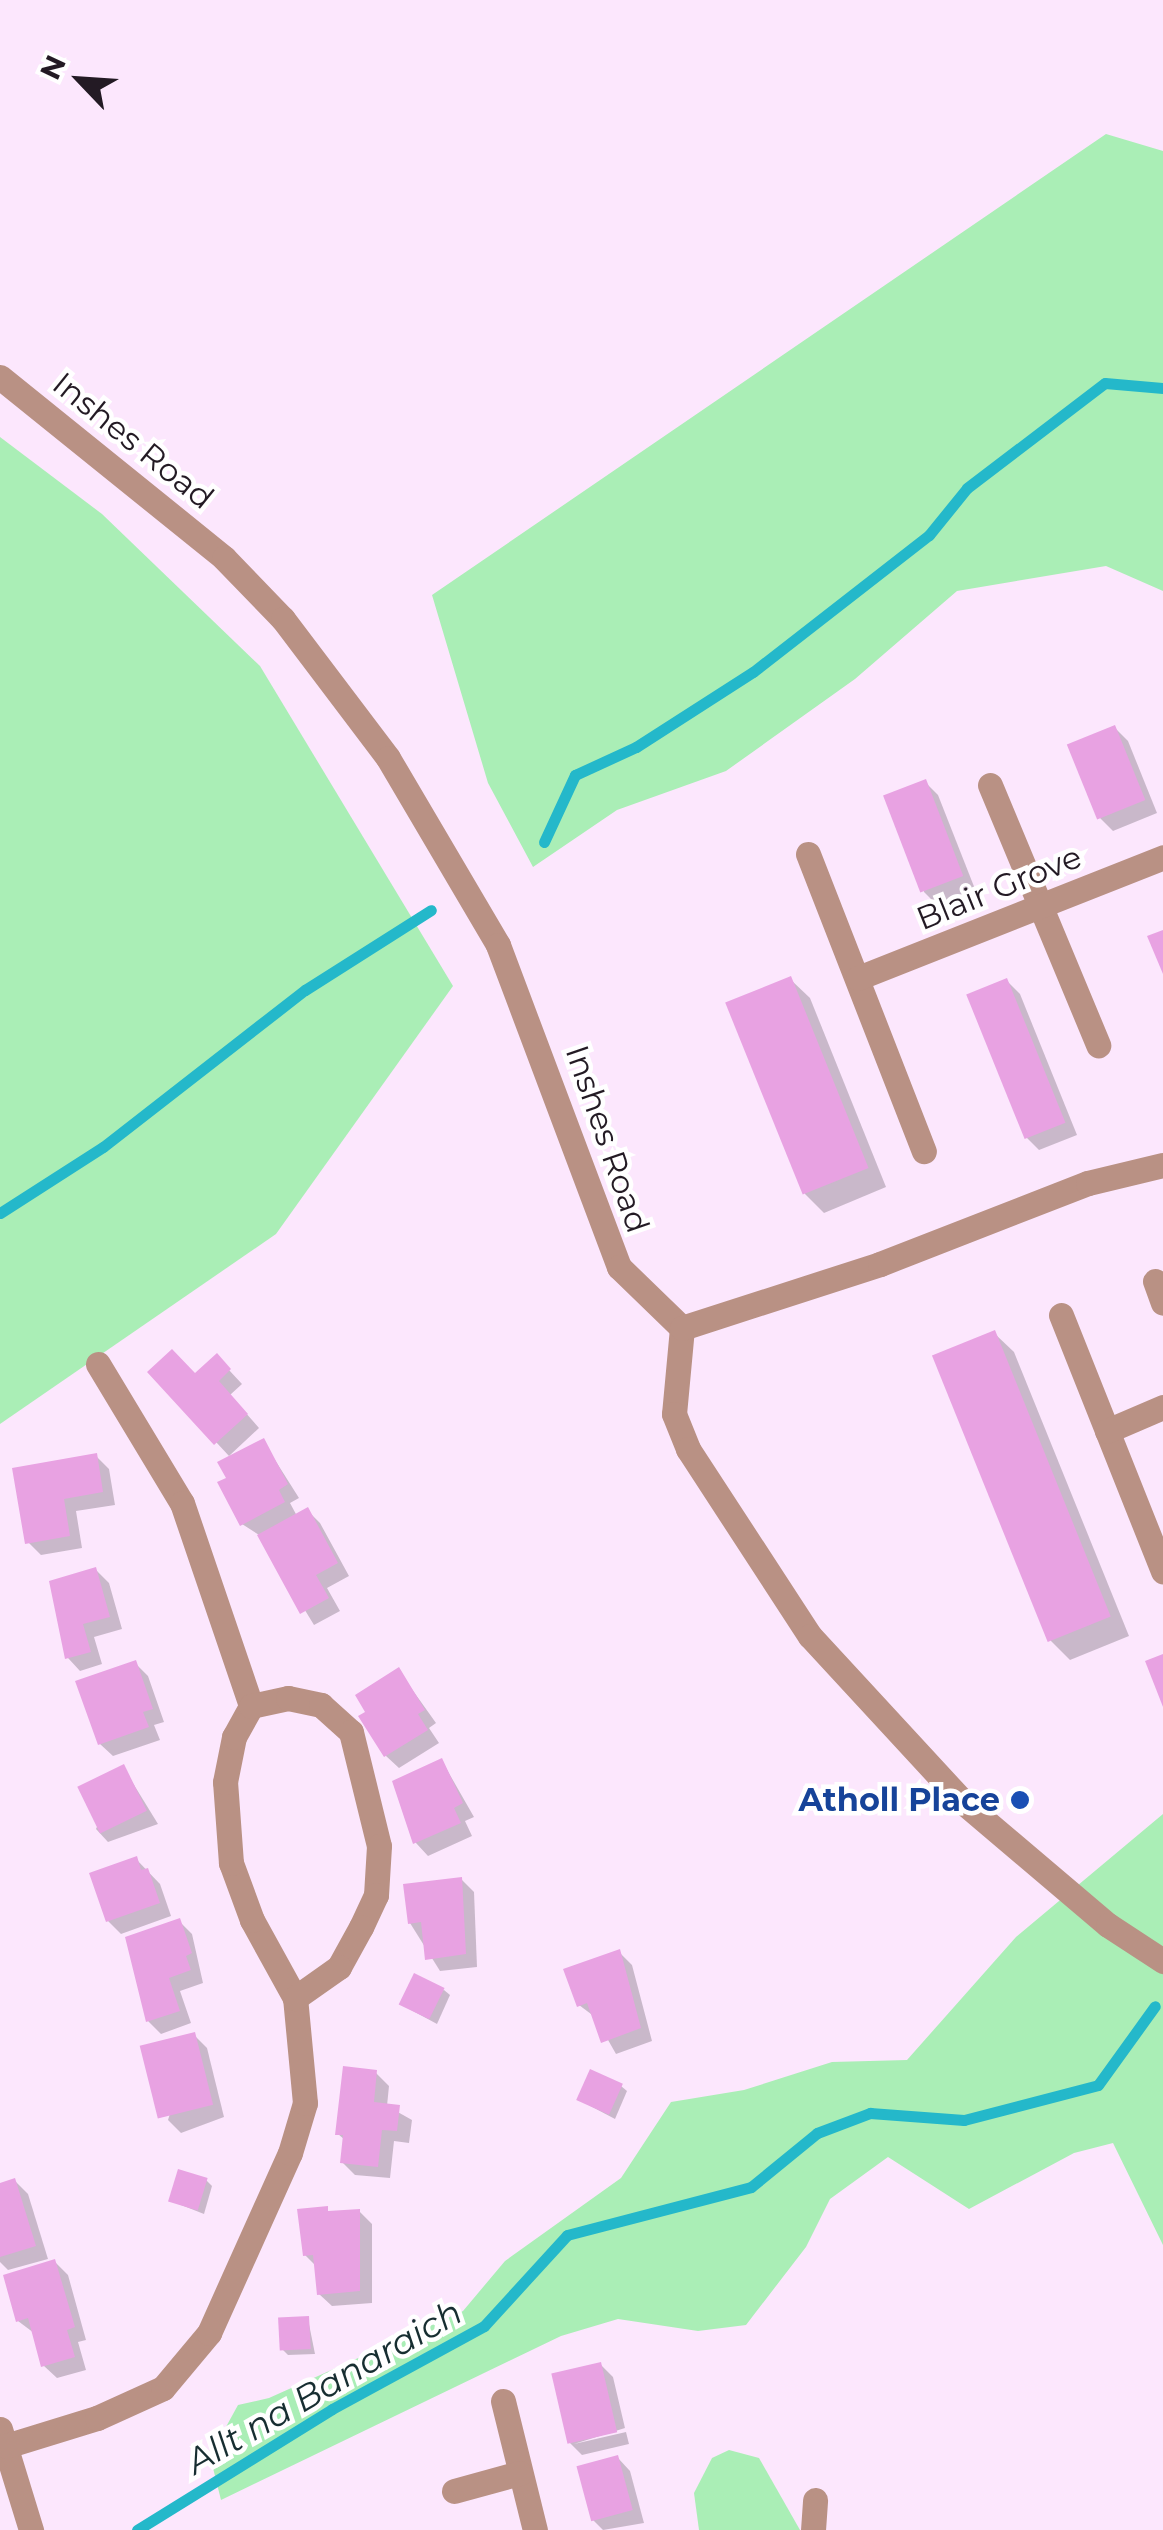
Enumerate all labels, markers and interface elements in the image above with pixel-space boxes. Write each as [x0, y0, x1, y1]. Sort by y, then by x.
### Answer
north arrow [30, 30, 130, 130]
text: N [33, 50, 73, 85]
street label: Inshes Road [45, 365, 221, 517]
street label: Blair Grove [911, 838, 1087, 938]
street label: Inshes Road [557, 1040, 657, 1238]
place label: Atholl Place [798, 1781, 1000, 1819]
marker: Atholl Place [1009, 1789, 1031, 1811]
water label: Allt na Banaraich [179, 2291, 469, 2483]

